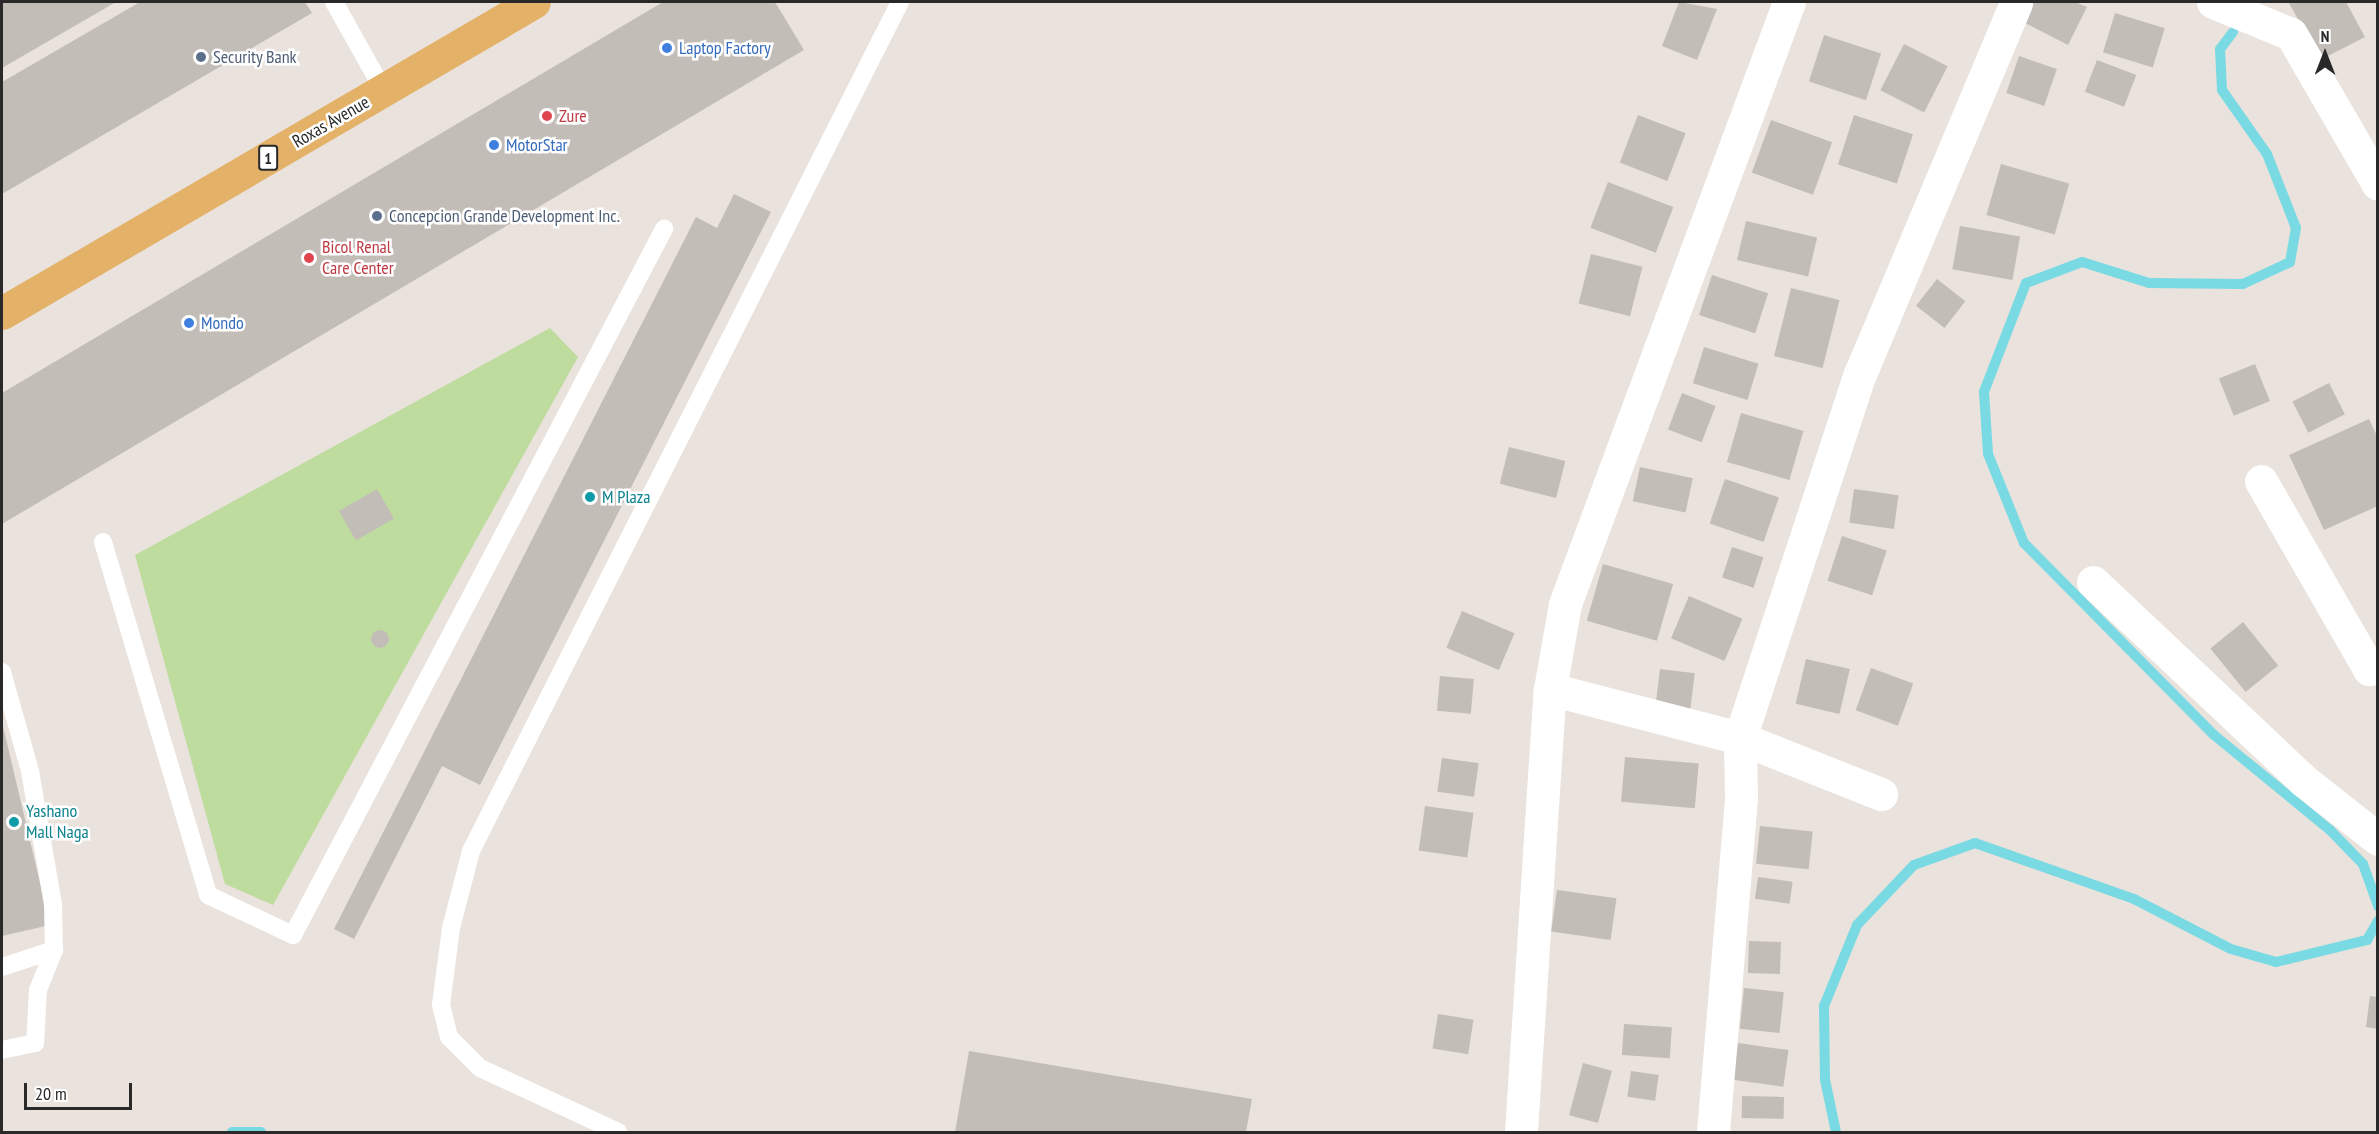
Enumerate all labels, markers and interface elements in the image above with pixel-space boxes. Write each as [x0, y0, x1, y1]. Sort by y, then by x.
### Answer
north arrow [2295, 24, 2355, 84]
text: N [2321, 26, 2329, 46]
place label: Laptop Factory [679, 37, 771, 59]
marker: Laptop Factory [660, 41, 674, 55]
place label: Security Bank [213, 46, 297, 68]
marker: Security Bank [194, 50, 208, 64]
street label: Roxas Avenue [289, 91, 373, 153]
place label: Zure [559, 105, 587, 127]
marker: Zure [540, 109, 554, 123]
place label: MotorStar [506, 134, 568, 156]
marker: MotorStar [487, 138, 501, 152]
road number: 1 [258, 145, 278, 171]
place label: Concepcion Grande Development Inc. [389, 205, 620, 227]
marker: Concepcion Grande Development Inc. [370, 209, 384, 223]
place label: Bicol Renal Care Center [322, 237, 394, 280]
marker: Bicol Renal Care Center [300, 249, 318, 267]
place label: Mondo [201, 312, 244, 334]
marker: Mondo [182, 316, 196, 330]
place label: M Plaza [602, 486, 650, 508]
marker: M Plaza [583, 490, 597, 504]
place label: Yashano Mall Naga [26, 801, 89, 844]
marker: Yashano Mall Naga [7, 815, 21, 829]
scale bar [27, 1071, 135, 1109]
text: 20 m [35, 1082, 67, 1105]

